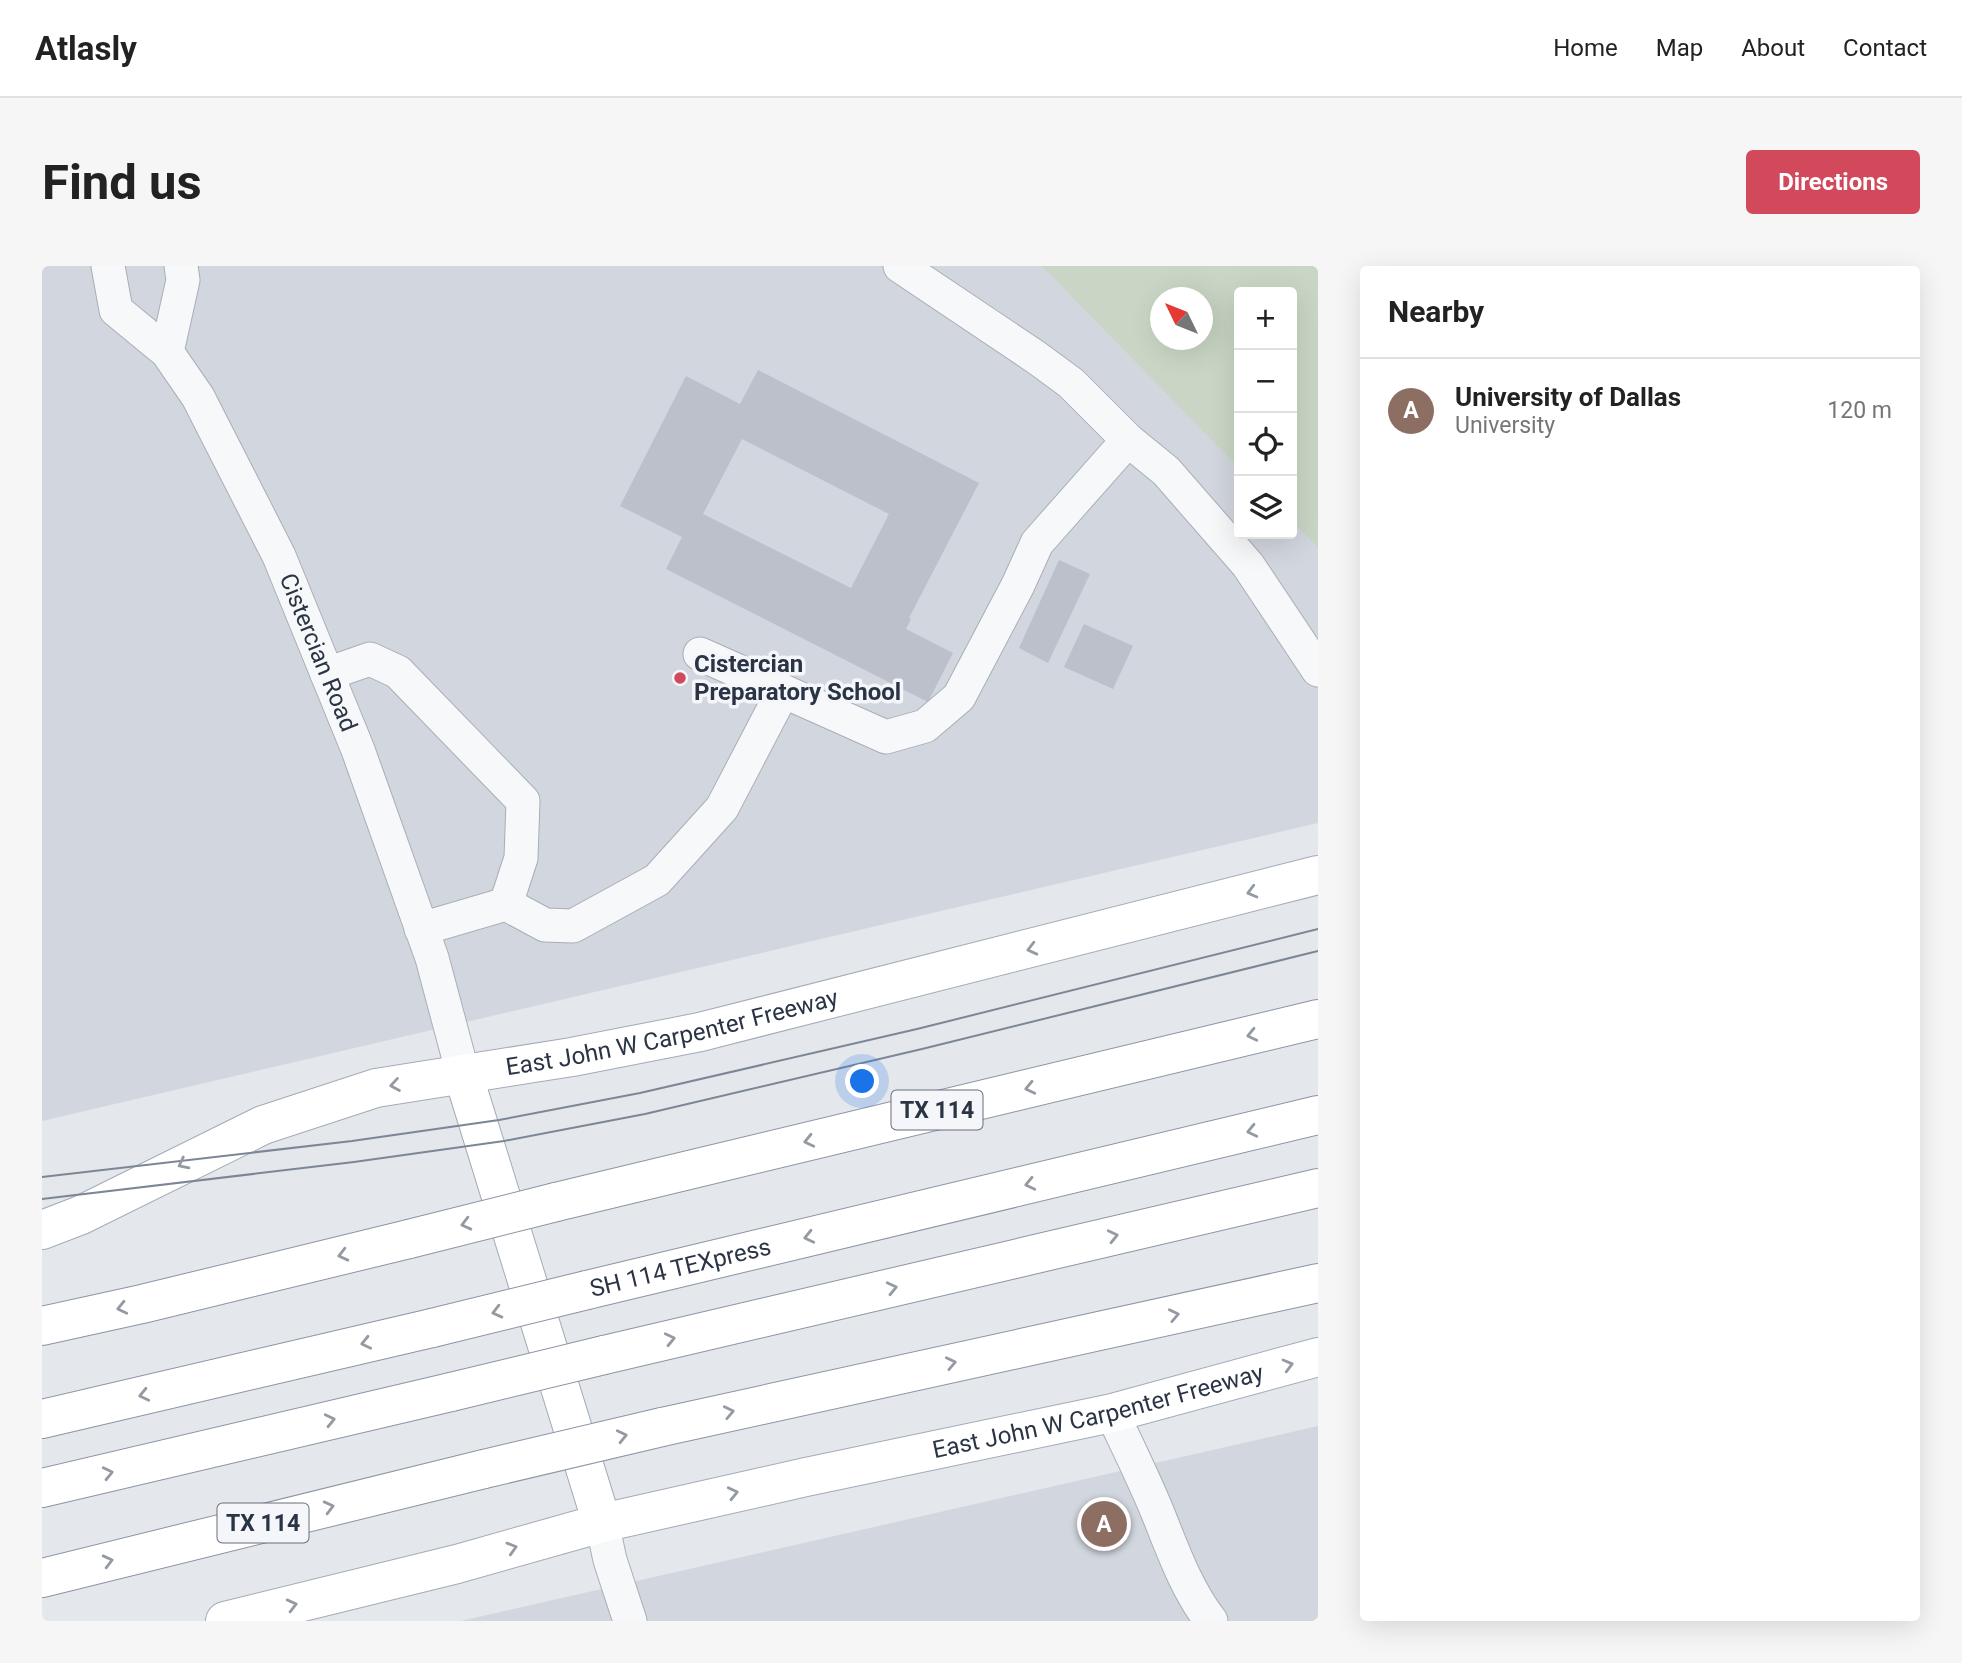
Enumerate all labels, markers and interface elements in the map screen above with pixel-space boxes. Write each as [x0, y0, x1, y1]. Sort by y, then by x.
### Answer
text: Atlasly [35, 29, 137, 68]
text: Home [1553, 34, 1618, 62]
text: Map [1656, 34, 1703, 62]
text: About [1741, 34, 1805, 62]
text: Contact [1843, 34, 1927, 62]
button: Directions [1746, 150, 1920, 214]
text: Find us [42, 154, 202, 211]
north arrow [1150, 287, 1213, 350]
map controls [1234, 287, 1297, 539]
button: + [1234, 287, 1297, 350]
text: Nearby [1388, 294, 1484, 329]
button: − [1234, 350, 1297, 413]
text: University of Dallas [1455, 382, 1681, 412]
text: A [1403, 397, 1419, 424]
text: 120 m [1827, 397, 1892, 424]
text: University [1455, 412, 1555, 439]
button: locate [1234, 413, 1297, 476]
button: layers [1234, 476, 1297, 539]
street label: Cistercian Road [274, 569, 363, 736]
place label: Cistercian Preparatory School [694, 650, 901, 706]
marker: Cistercian Preparatory School [672, 670, 688, 686]
one-way arrow [1246, 884, 1258, 898]
one-way arrow [1026, 941, 1038, 955]
street label: East John W Carpenter Freeway [504, 983, 842, 1081]
one-way arrow [1246, 1027, 1258, 1041]
your location [845, 1064, 879, 1098]
one-way arrow [389, 1077, 401, 1092]
one-way arrow [1024, 1080, 1036, 1094]
road number: TX 114 [892, 1090, 982, 1130]
one-way arrow [1246, 1123, 1258, 1137]
one-way arrow [803, 1133, 815, 1147]
one-way arrow [178, 1156, 190, 1170]
one-way arrow [1024, 1176, 1036, 1190]
one-way arrow [460, 1216, 472, 1230]
one-way arrow [803, 1229, 815, 1243]
one-way arrow [1107, 1230, 1119, 1244]
street label: SH 114 TEXpress [587, 1232, 774, 1303]
one-way arrow [337, 1247, 349, 1261]
one-way arrow [886, 1281, 898, 1296]
one-way arrow [116, 1300, 128, 1315]
one-way arrow [491, 1304, 503, 1318]
one-way arrow [1168, 1308, 1180, 1323]
one-way arrow [664, 1333, 676, 1348]
one-way arrow [360, 1335, 372, 1349]
one-way arrow [945, 1357, 957, 1372]
street label: East John W Carpenter Freeway [930, 1358, 1267, 1464]
one-way arrow [1282, 1359, 1294, 1373]
one-way arrow [138, 1387, 150, 1401]
one-way arrow [723, 1406, 735, 1420]
one-way arrow [324, 1414, 336, 1429]
one-way arrow [616, 1430, 628, 1444]
one-way arrow [102, 1466, 114, 1481]
one-way arrow [727, 1487, 739, 1502]
pin: A [1081, 1498, 1127, 1550]
one-way arrow [323, 1501, 335, 1515]
road number: TX 114 [218, 1504, 308, 1542]
one-way arrow [506, 1542, 518, 1556]
one-way arrow [102, 1555, 114, 1569]
one-way arrow [286, 1599, 298, 1613]

